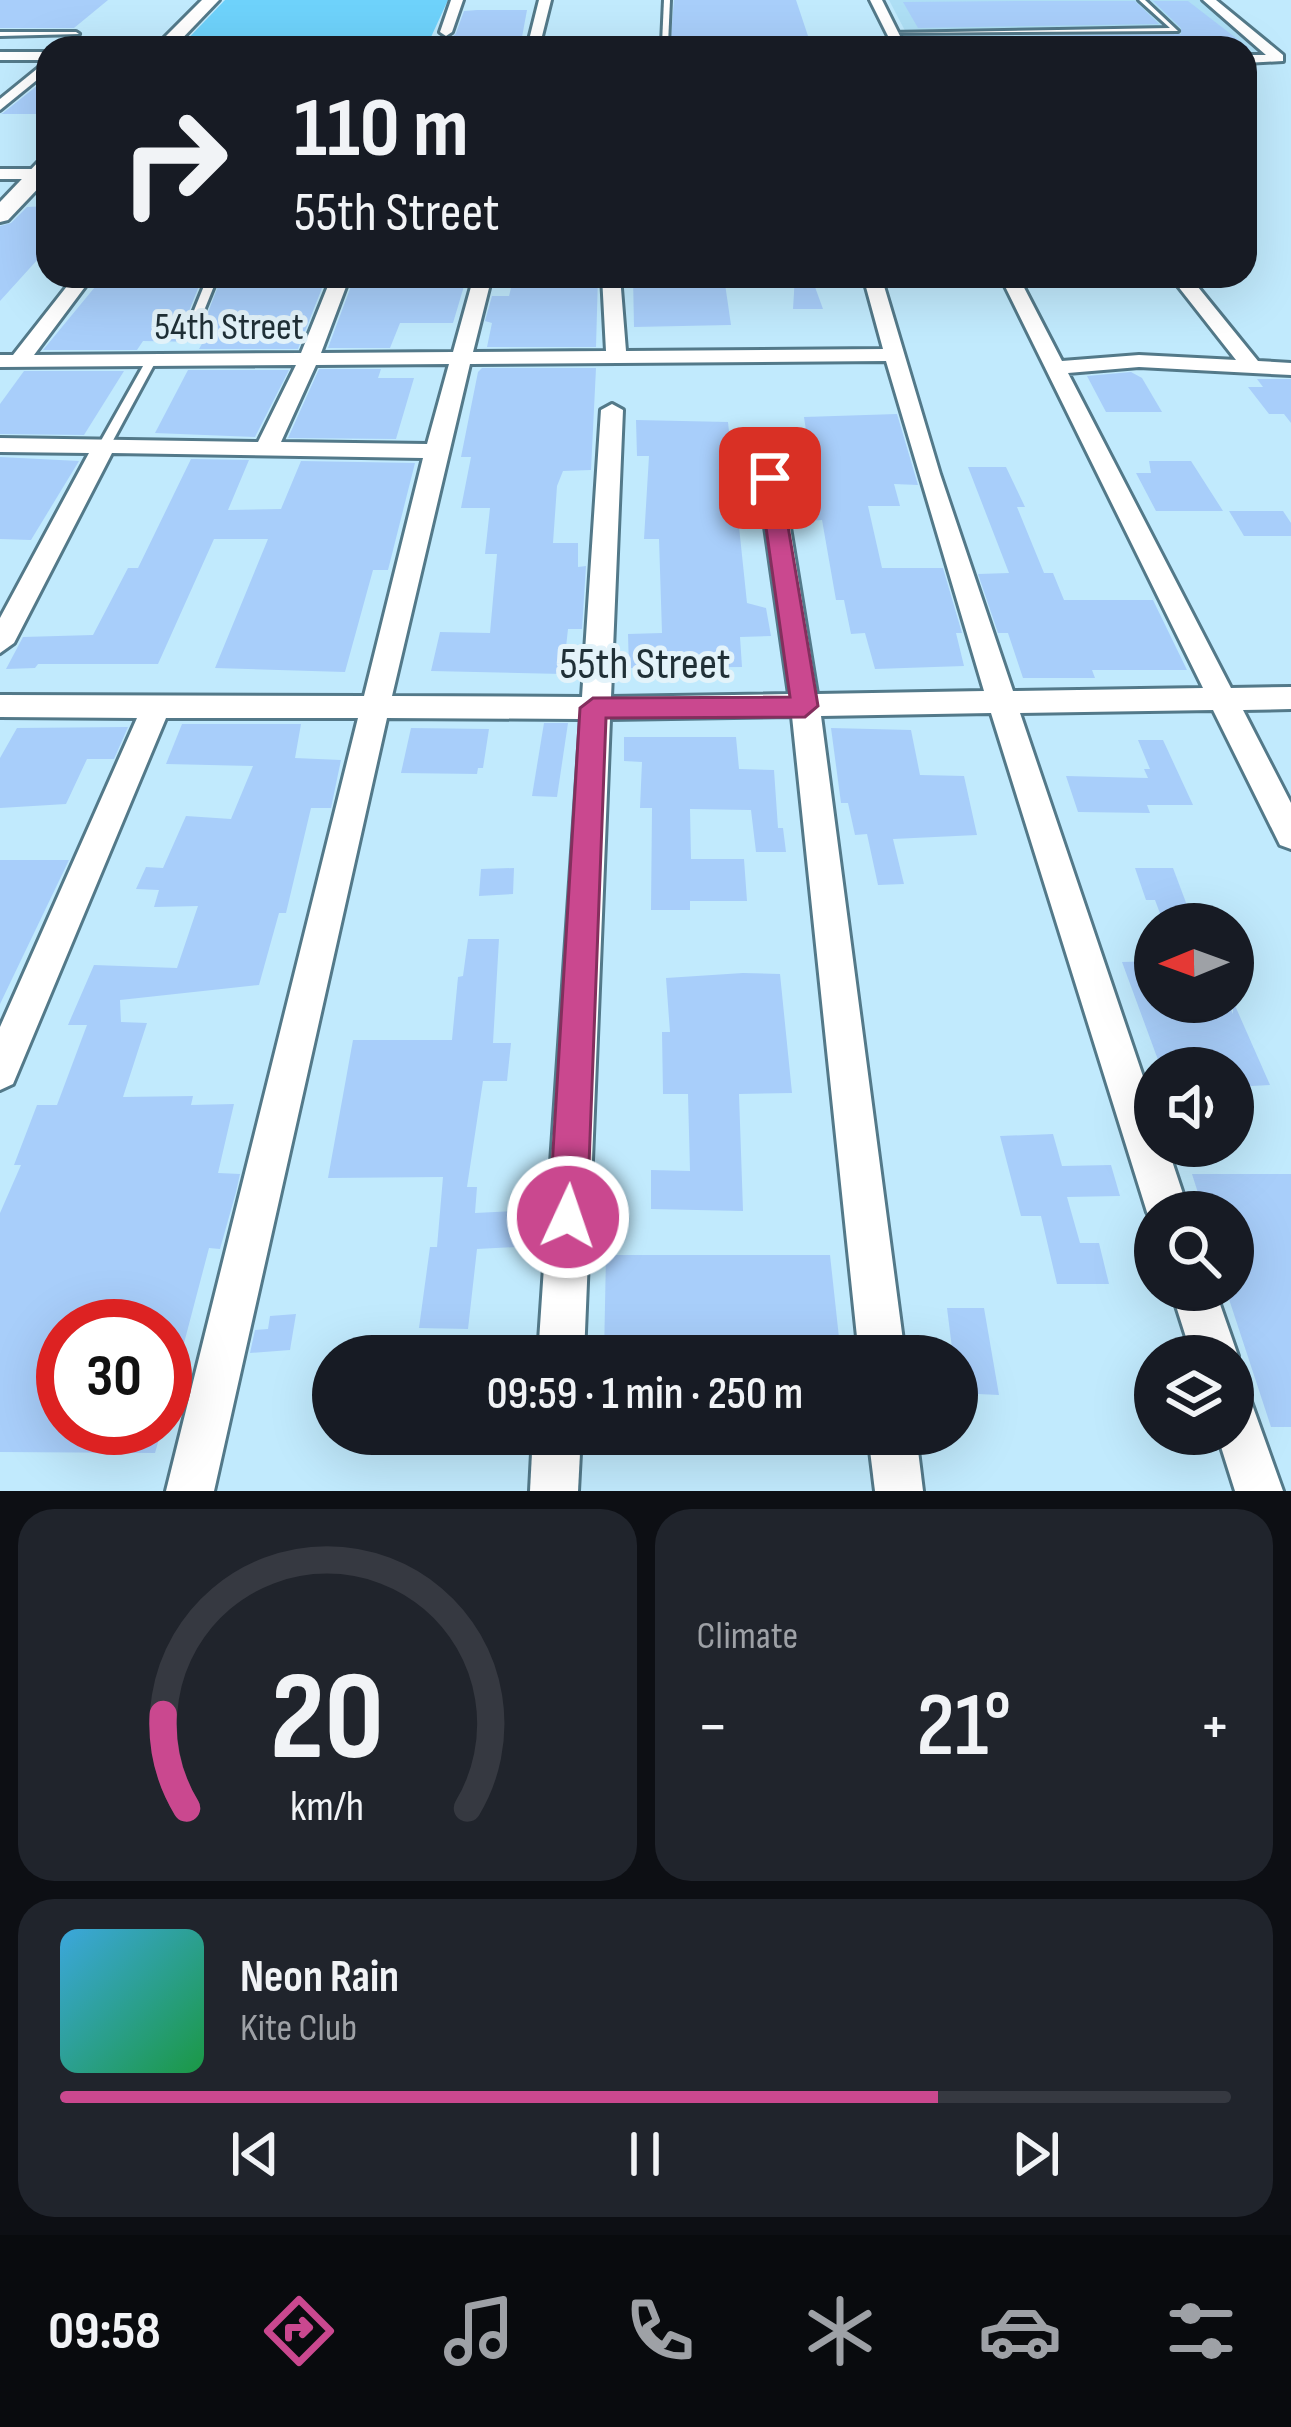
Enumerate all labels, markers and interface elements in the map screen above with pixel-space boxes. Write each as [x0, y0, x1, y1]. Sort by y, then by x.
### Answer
text: 110 m [294, 79, 469, 180]
icon: right [96, 84, 252, 240]
text: 55th Street [294, 181, 499, 246]
street label: 54th Street [154, 304, 304, 351]
pin [719, 427, 821, 529]
icon: arrive [737, 445, 803, 511]
street label: 55th Street [559, 637, 731, 692]
north arrow [1134, 903, 1254, 1023]
map controls [1134, 903, 1254, 1455]
button: sound [1134, 1047, 1254, 1167]
position arrow [505, 1154, 631, 1280]
button: search [1134, 1191, 1254, 1311]
speed limit sign: 30 [36, 1299, 192, 1455]
button: layers [1134, 1335, 1254, 1455]
text: 09:59 · 1 min · 250 m [487, 1367, 803, 1422]
text: Climate [697, 1613, 798, 1660]
text: 20 [270, 1645, 384, 1794]
text: 21° [916, 1673, 1011, 1781]
text: − [697, 1688, 729, 1767]
text: + [1199, 1688, 1231, 1767]
text: km/h [290, 1781, 364, 1833]
text: Neon Rain [240, 1950, 399, 2005]
text: Kite Club [240, 2005, 357, 2052]
icon: previous [222, 2121, 288, 2187]
icon: pause [612, 2121, 678, 2187]
icon: next [1003, 2121, 1069, 2187]
icon: directions [257, 2289, 341, 2373]
icon: music [437, 2289, 521, 2373]
icon: phone [618, 2289, 702, 2373]
icon: climate [798, 2289, 882, 2373]
icon: car [978, 2289, 1062, 2373]
icon: filters [1159, 2289, 1243, 2373]
text: 09:58 [48, 2299, 161, 2364]

